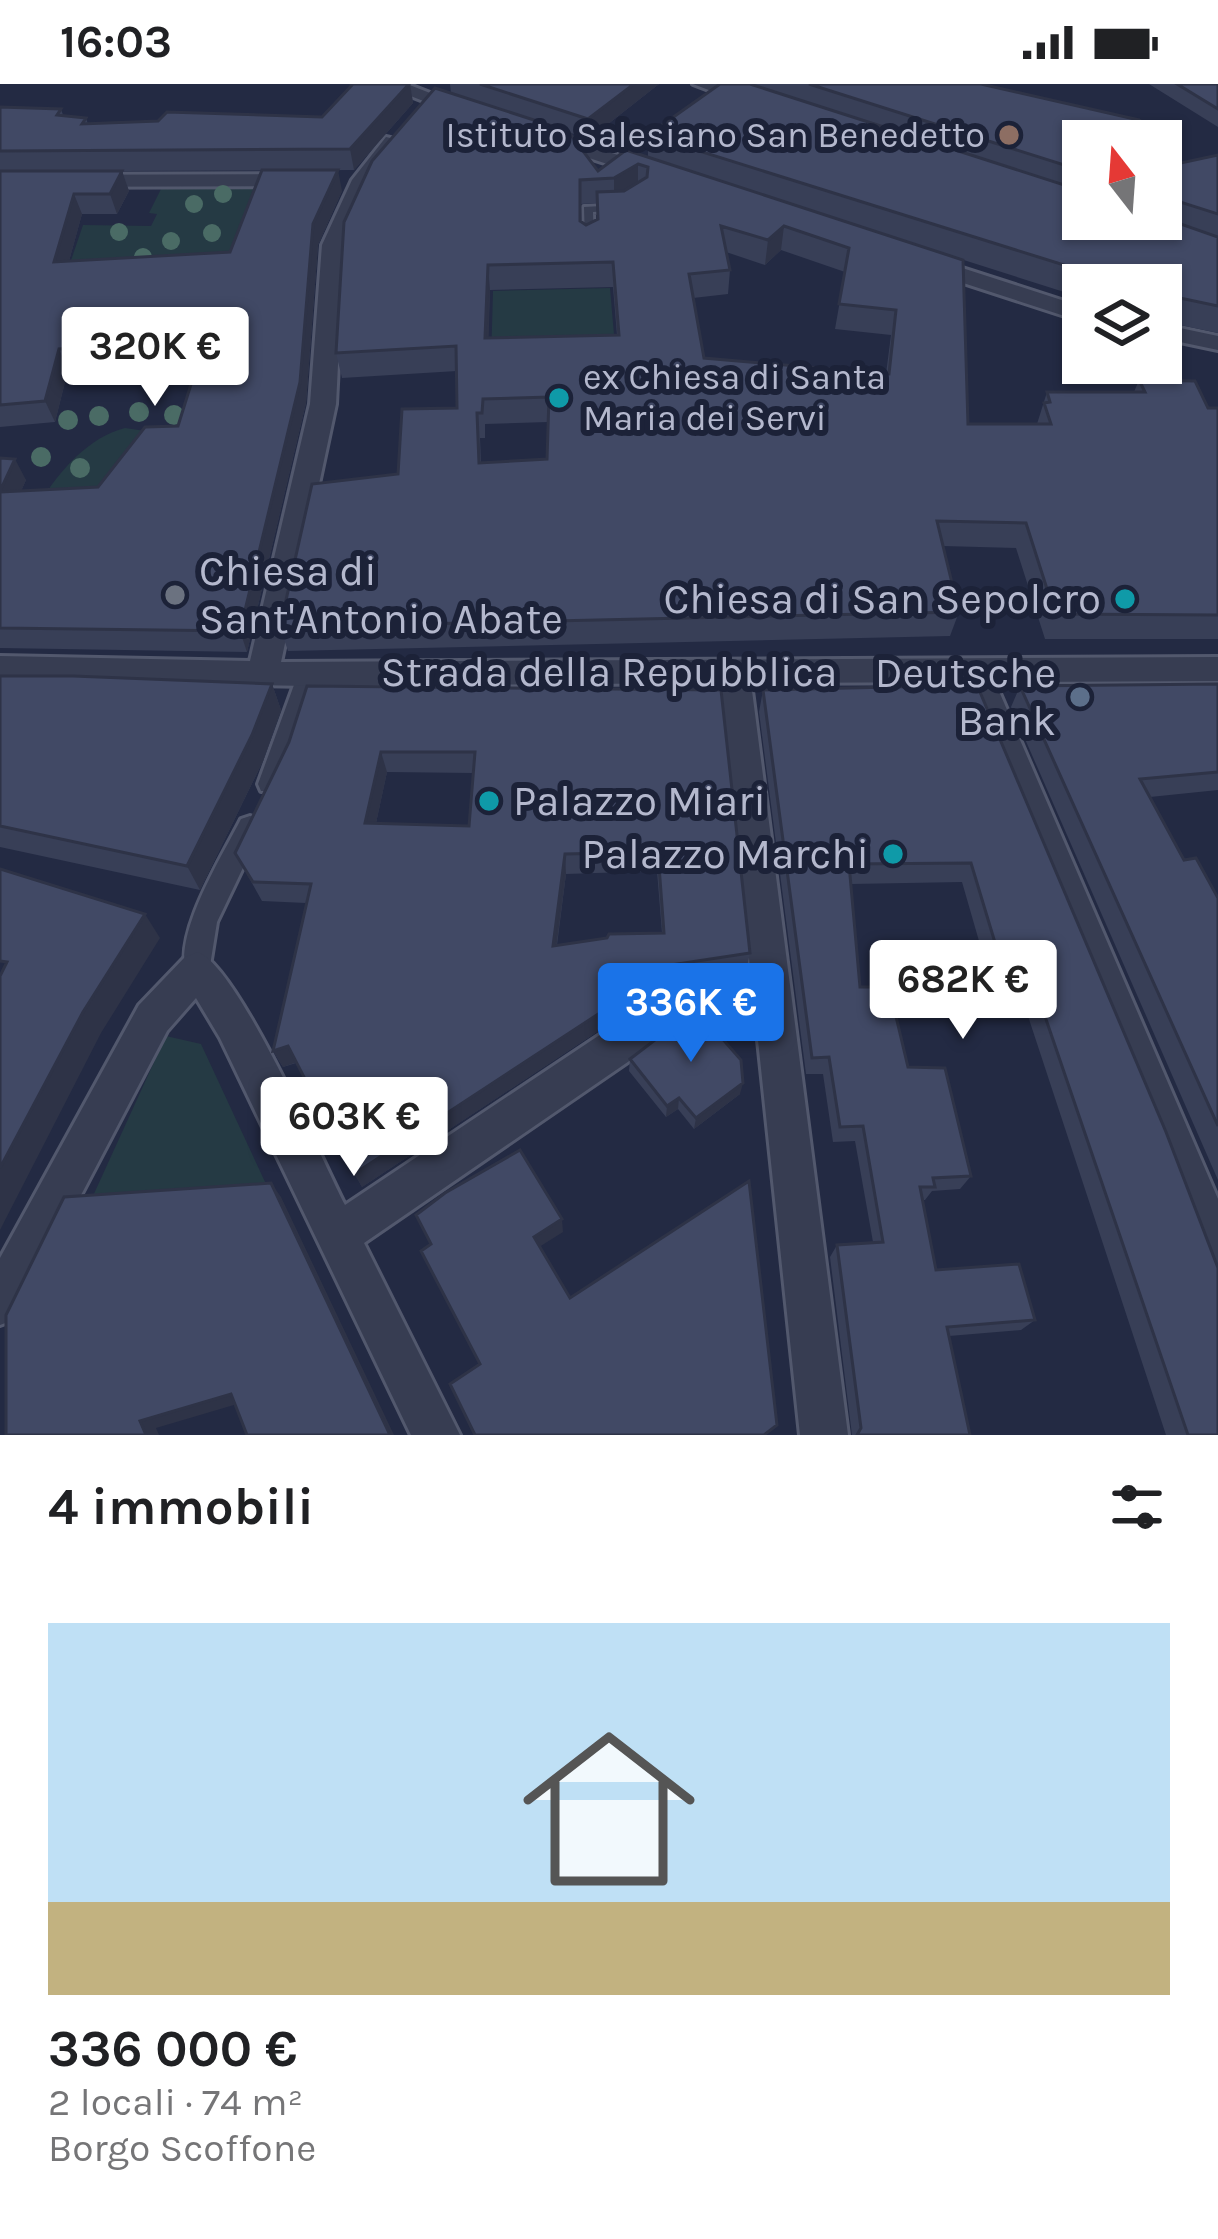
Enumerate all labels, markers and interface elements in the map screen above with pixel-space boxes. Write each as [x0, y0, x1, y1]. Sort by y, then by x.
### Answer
text: 16:03 [60, 16, 172, 68]
place label: Istituto Salesiano San Benedetto [446, 114, 985, 156]
north arrow [1062, 120, 1182, 240]
map controls [1062, 120, 1182, 384]
marker: Istituto Salesiano San Benedetto [996, 122, 1022, 148]
button: layers [1062, 264, 1182, 384]
pin: 320K € [57, 307, 253, 409]
text: 320K € [89, 323, 221, 369]
place label: ex Chiesa di Santa Maria dei Servi [583, 356, 886, 439]
marker: ex Chiesa di Santa Maria dei Servi [546, 385, 572, 411]
place label: Chiesa di Sant'Antonio Abate [199, 546, 563, 644]
place label: Chiesa di San Sepolcro [663, 574, 1101, 624]
marker: Chiesa di Sant'Antonio Abate [162, 582, 188, 608]
marker: Chiesa di San Sepolcro [1112, 586, 1138, 612]
street label: Strada della Repubblica [381, 647, 837, 697]
place label: Deutsche Bank [875, 648, 1056, 746]
marker: Deutsche Bank [1067, 684, 1093, 710]
place label: Palazzo Miari [513, 776, 766, 826]
marker: Palazzo Miari [476, 788, 502, 814]
place label: Palazzo Marchi [582, 829, 869, 879]
marker: Palazzo Marchi [880, 841, 906, 867]
pin: 682K € [865, 940, 1061, 1042]
text: 682K € [897, 956, 1029, 1002]
pin: 336K € [593, 963, 789, 1065]
text: 336K € [625, 979, 757, 1025]
pin: 603K € [256, 1077, 452, 1179]
text: 603K € [288, 1093, 420, 1139]
icon: filters [1104, 1474, 1170, 1540]
text: 4 immobili [48, 1477, 314, 1537]
icon: home [501, 1701, 717, 1917]
text: 336 000 € [48, 2019, 297, 2079]
text: 2 locali · 74 m² [48, 2079, 303, 2125]
text: Borgo Scoffone [48, 2125, 316, 2171]

